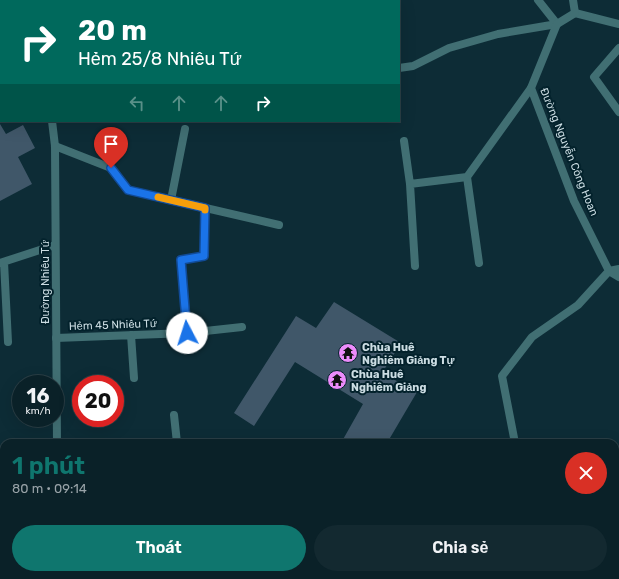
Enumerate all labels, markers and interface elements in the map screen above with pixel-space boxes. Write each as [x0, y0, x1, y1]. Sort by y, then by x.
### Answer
text: 20 m [78, 14, 147, 47]
icon: right [12, 16, 64, 68]
text: Hẻm 25/8 Nhiêu Tứ [78, 48, 242, 70]
street label: Đường Nguyễn Công Hoan [537, 86, 601, 218]
icon: left [126, 92, 148, 114]
icon: ahead [168, 92, 190, 114]
icon: ahead [210, 92, 232, 114]
icon: right [252, 92, 274, 114]
pin [94, 127, 128, 168]
icon: arrive [100, 133, 122, 155]
street label: Đường Nhiêu Tứ [39, 239, 52, 324]
position arrow [166, 312, 208, 354]
street label: Hẻm 45 Nhiêu Tứ [69, 317, 158, 333]
place label: Chùa Huê Nghiêm Giảng Tự [362, 341, 454, 367]
temple icon: Chùa Huê Nghiêm Giảng Tự [337, 342, 359, 364]
place label: Chùa Huê Nghiêm Giảng [351, 368, 426, 394]
temple icon: Chùa Huê Nghiêm Giảng [326, 369, 348, 391]
speed limit sign: 20 [72, 375, 124, 427]
text: 16 [27, 384, 49, 408]
text: km/h [26, 405, 50, 417]
text: 1 phút [12, 452, 85, 480]
button: close [565, 452, 607, 494]
text: 80 m · 09:14 [12, 481, 87, 496]
button: Thoát [12, 525, 306, 571]
button: Chia sẻ [314, 525, 607, 571]

